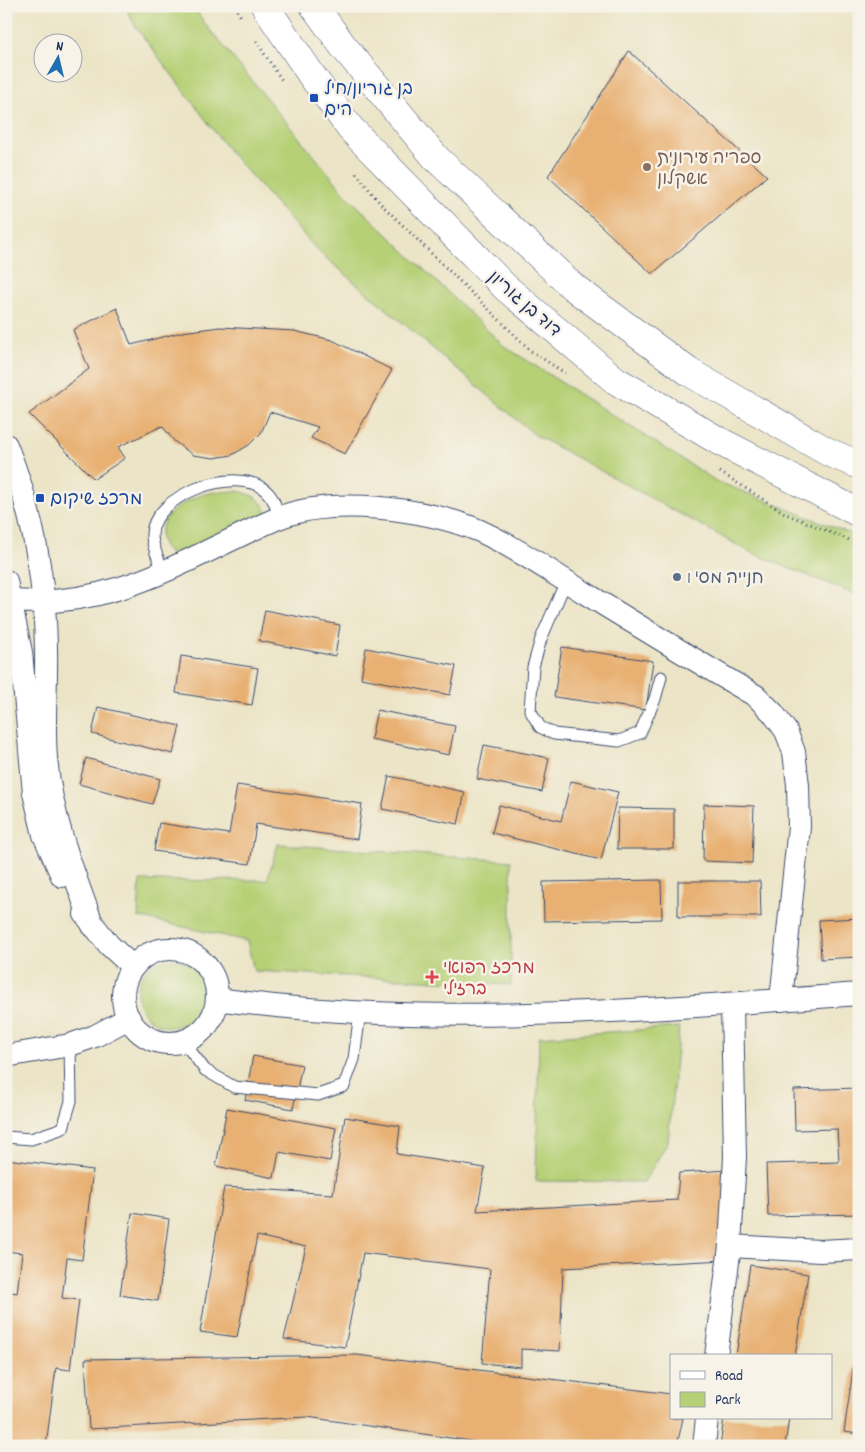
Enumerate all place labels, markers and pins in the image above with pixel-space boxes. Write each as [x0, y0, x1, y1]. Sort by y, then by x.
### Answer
place label: בן גוריון/חיל הים [324, 78, 413, 124]
marker: בן גוריון/חיל הים [308, 92, 320, 104]
place label: ספריה עירונית אשקלון [657, 147, 762, 193]
marker: ספריה עירונית אשקלון [641, 161, 653, 173]
place label: מרכז שיקום [50, 488, 142, 513]
marker: מרכז שיקום [34, 492, 46, 504]
place label: חנייה מס' 1 [687, 567, 764, 592]
marker: חנייה מס' 1 [671, 571, 683, 583]
place label: מרכז רפואי ברזילי [443, 957, 535, 1003]
marker: מרכז רפואי ברזילי [425, 970, 439, 984]

